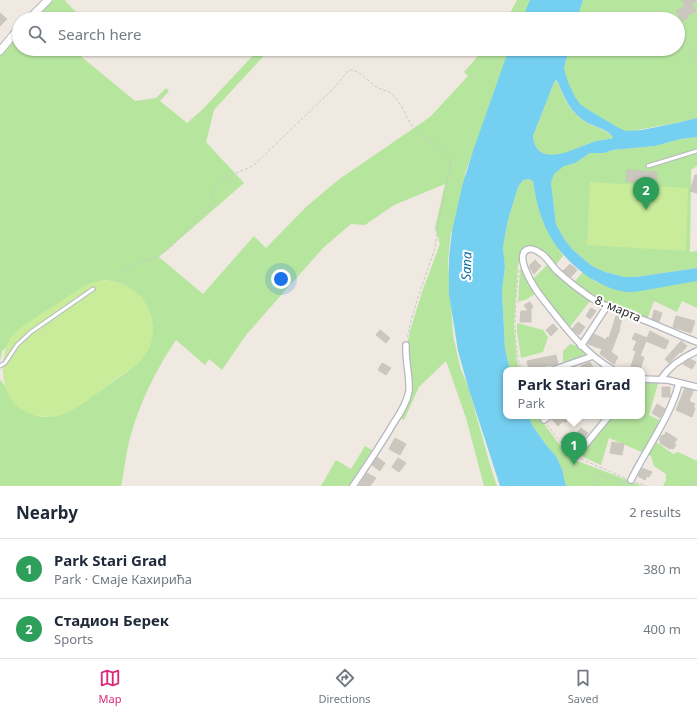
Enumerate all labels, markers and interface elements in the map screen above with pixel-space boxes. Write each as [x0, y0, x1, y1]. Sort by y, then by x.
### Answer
search box [12, 12, 685, 56]
icon: search [26, 23, 48, 45]
text: Search here [58, 24, 141, 44]
pin: 2 [633, 177, 659, 210]
water label: Sana [457, 251, 476, 281]
your location [271, 269, 291, 289]
street label: 8. марта [593, 291, 644, 326]
popup [503, 367, 645, 419]
text: Park Stari Grad [518, 374, 630, 394]
text: Park [518, 394, 545, 412]
pin: 1 [561, 432, 587, 465]
text: Nearby [16, 501, 78, 524]
text: 2 results [629, 503, 681, 521]
text: Park Stari Grad [54, 550, 167, 570]
text: 1 [25, 560, 33, 578]
text: 380 m [643, 560, 681, 578]
text: Park · Смaје Кахирића [54, 570, 192, 588]
text: Стадион Берек [54, 610, 169, 630]
text: 2 [25, 620, 33, 638]
text: 400 m [643, 620, 681, 638]
text: Sports [54, 630, 93, 648]
tab: Map [99, 667, 121, 706]
tab: Directions [318, 667, 371, 706]
tab: Saved [568, 667, 598, 706]

